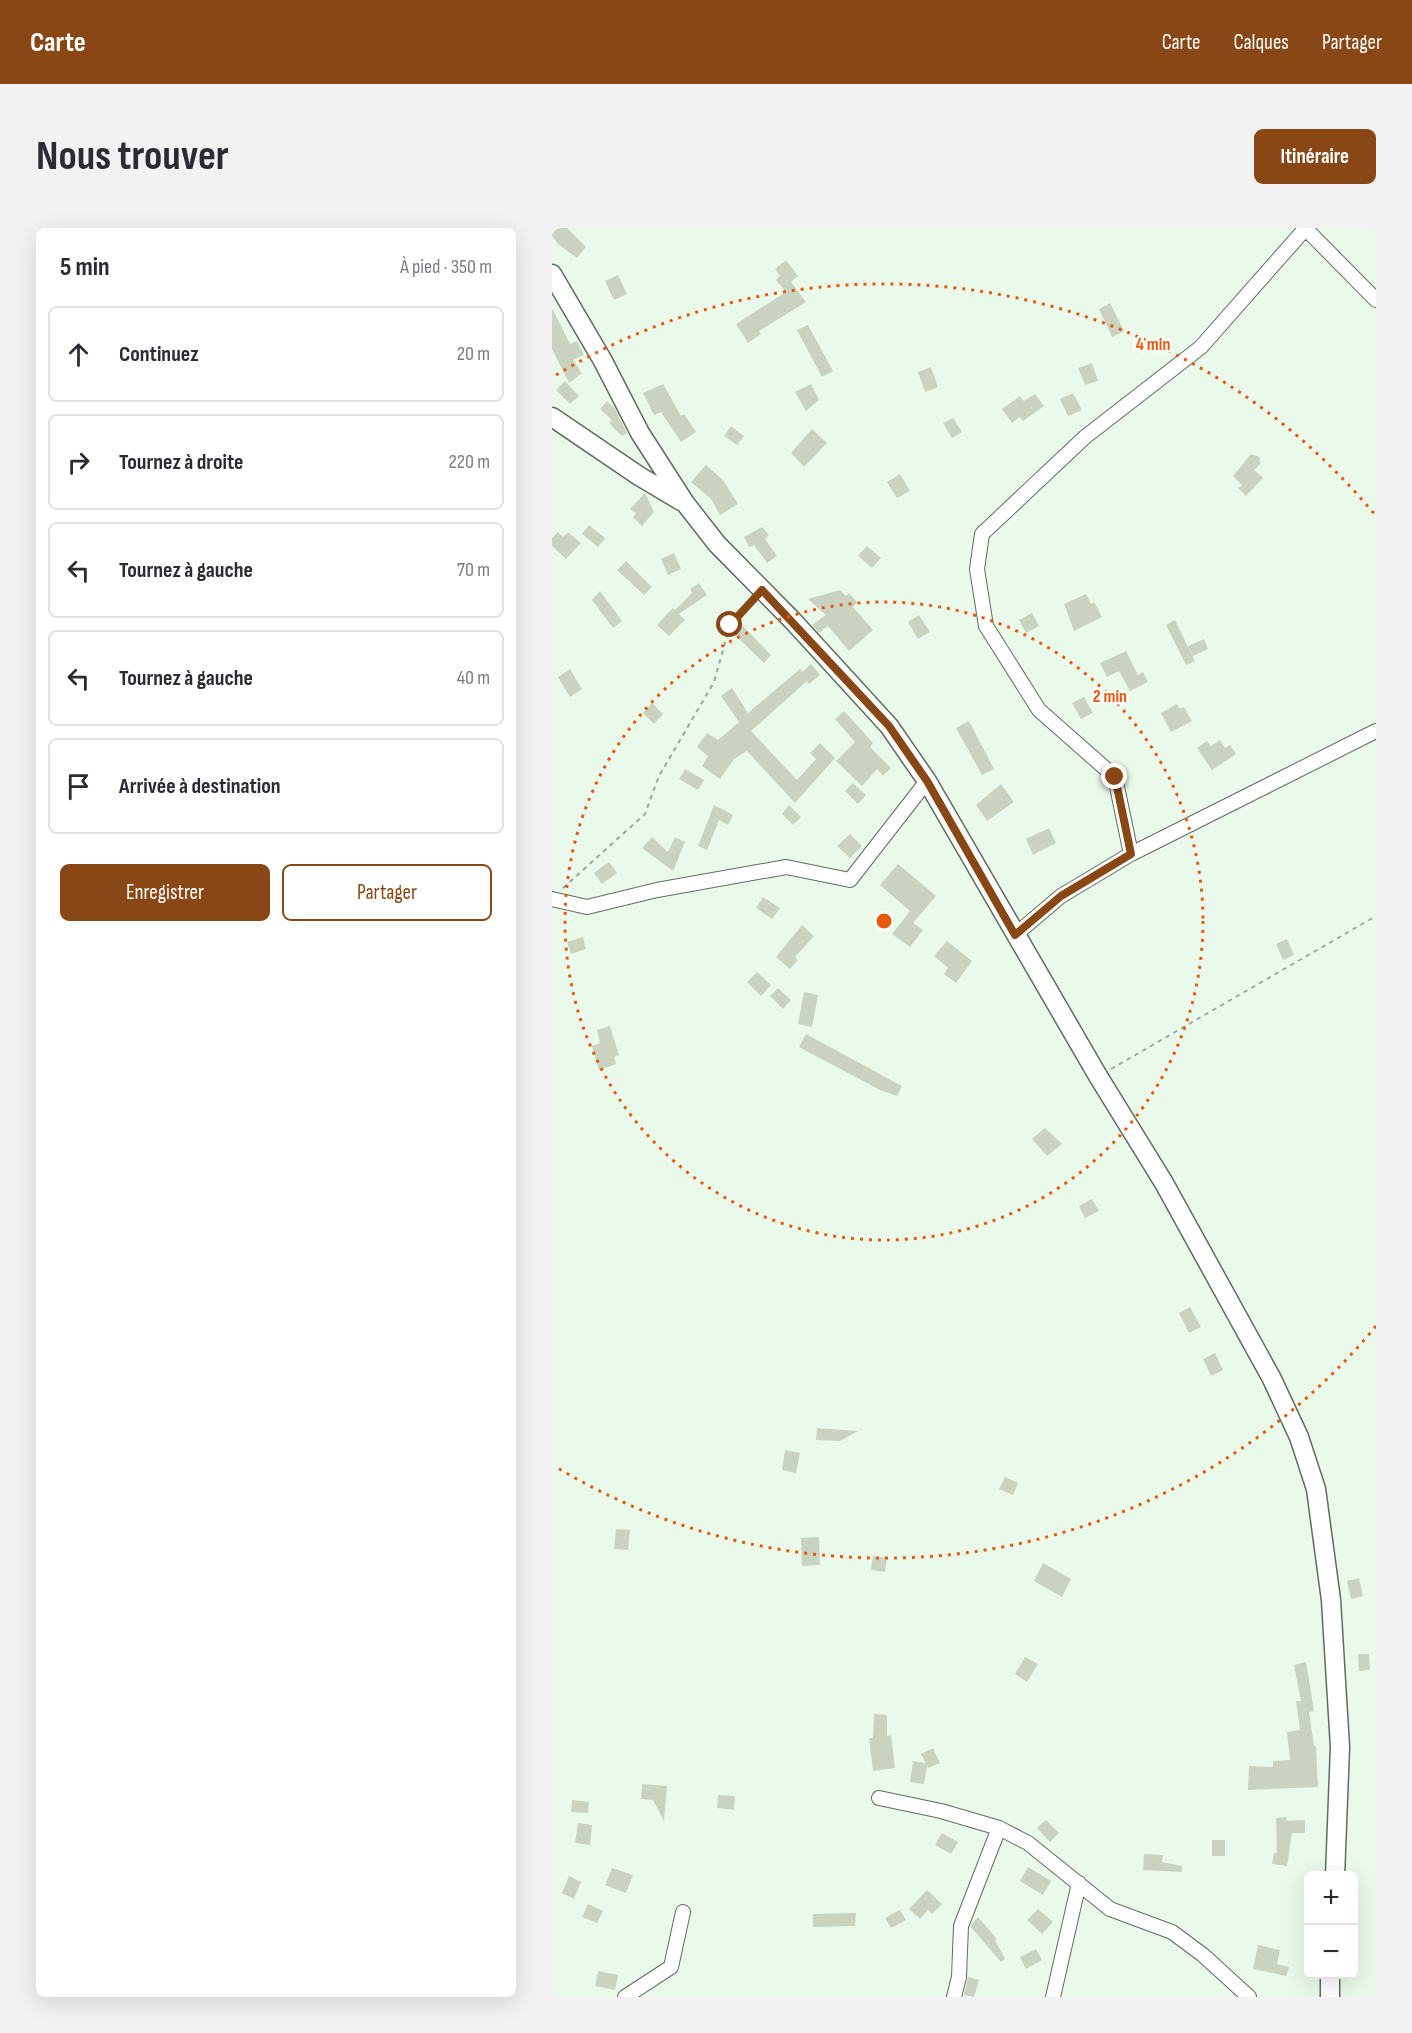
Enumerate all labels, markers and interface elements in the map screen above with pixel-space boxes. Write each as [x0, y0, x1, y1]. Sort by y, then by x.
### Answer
text: Carte [30, 26, 86, 59]
text: Carte [1162, 30, 1201, 55]
text: Calques [1234, 30, 1289, 55]
text: Partager [1322, 30, 1382, 55]
button: Itinéraire [1254, 129, 1376, 184]
text: Nous trouver [36, 131, 229, 182]
text: 5 min [60, 252, 110, 283]
text: À pied · 350 m [400, 255, 492, 279]
text: 4 min [1136, 334, 1170, 355]
icon: ahead [62, 338, 95, 371]
text: Continuez [119, 341, 199, 368]
text: 20 m [457, 342, 490, 366]
icon: right [62, 446, 95, 479]
text: Tournez à droite [119, 449, 244, 476]
text: 220 m [449, 450, 490, 474]
icon: left [62, 554, 95, 587]
text: Tournez à gauche [119, 557, 253, 584]
text: 70 m [457, 558, 490, 582]
route start [716, 611, 742, 637]
icon: left [62, 662, 95, 695]
text: Tournez à gauche [119, 665, 253, 692]
text: 40 m [457, 666, 490, 690]
text: 2 min [1093, 686, 1127, 707]
route end [1101, 763, 1127, 789]
icon: arrive [62, 770, 95, 803]
text: Arrivée à destination [119, 773, 281, 800]
button: Enregistrer [60, 864, 270, 921]
button: Partager [282, 864, 492, 921]
centre of rings [874, 911, 894, 931]
map controls [1304, 1871, 1358, 1979]
button: + [1304, 1871, 1358, 1925]
button: − [1304, 1925, 1358, 1979]

